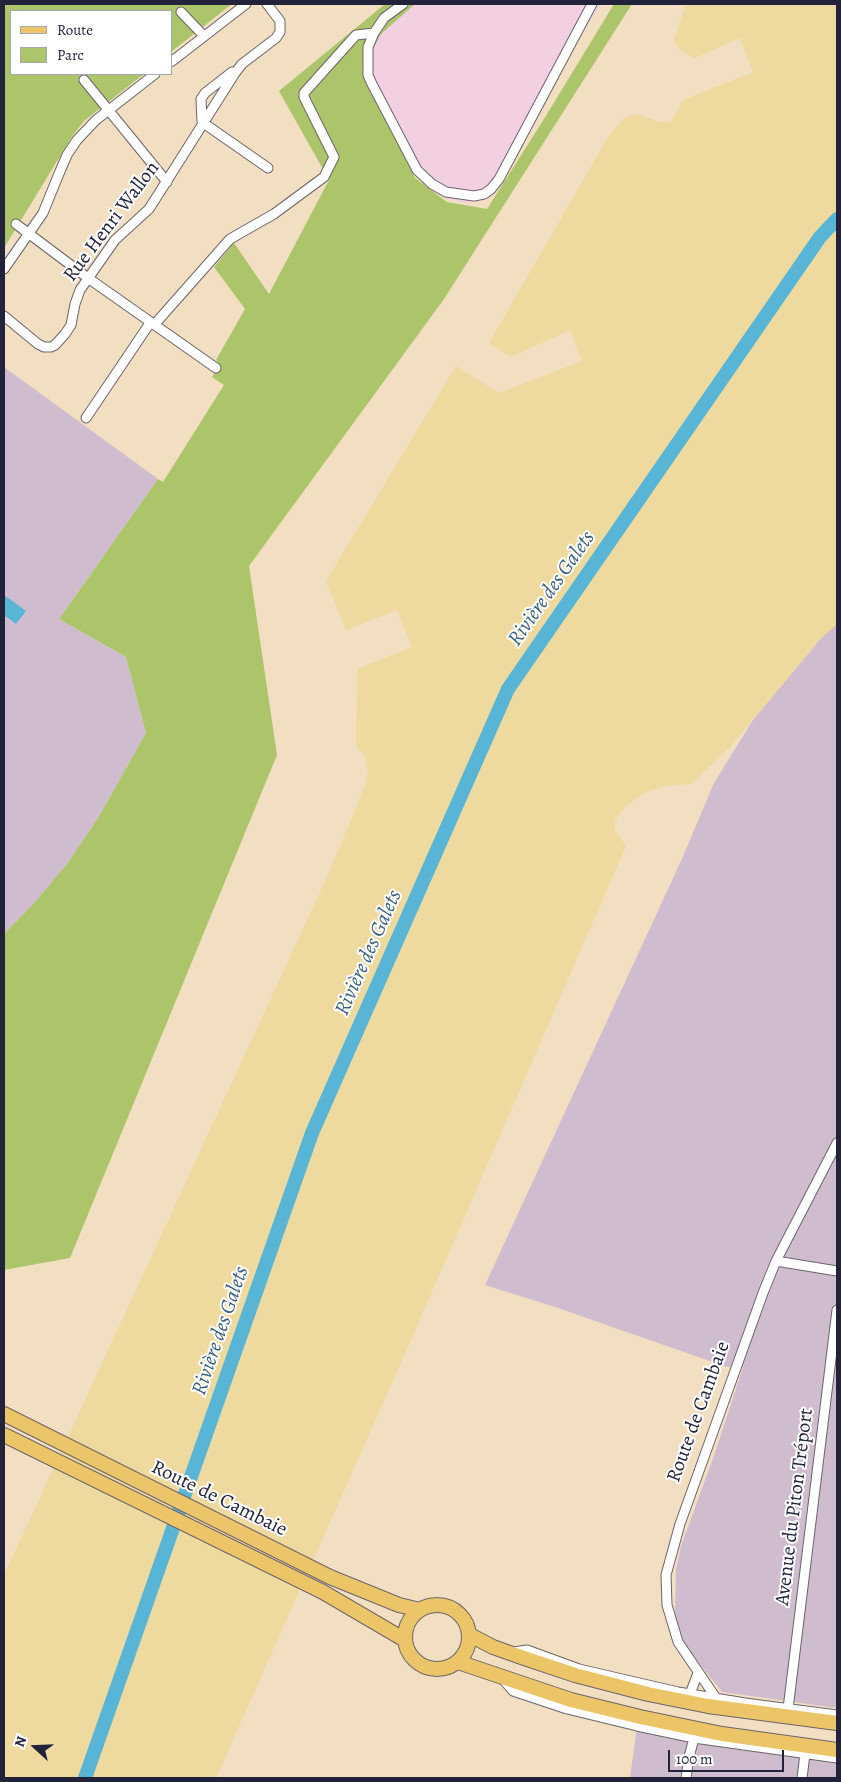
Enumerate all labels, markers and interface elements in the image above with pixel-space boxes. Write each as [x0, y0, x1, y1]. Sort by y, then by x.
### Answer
legend [10, 10, 172, 75]
text: Route [57, 20, 93, 40]
text: Parc [57, 45, 84, 65]
street label: Rue Henri Wallon [59, 157, 165, 287]
water label: Rivière des Galets [503, 527, 601, 651]
water label: Rivière des Galets [330, 887, 408, 1019]
water label: Rivière des Galets [187, 1263, 255, 1399]
street label: Route de Cambaie [662, 1338, 736, 1486]
street label: Avenue du Piton Tréport [771, 1407, 819, 1607]
street label: Route de Cambaie [147, 1456, 291, 1542]
north arrow [10, 1722, 60, 1772]
text: N [10, 1734, 31, 1750]
scale bar [671, 1740, 787, 1772]
text: 100 m [676, 1749, 713, 1769]

